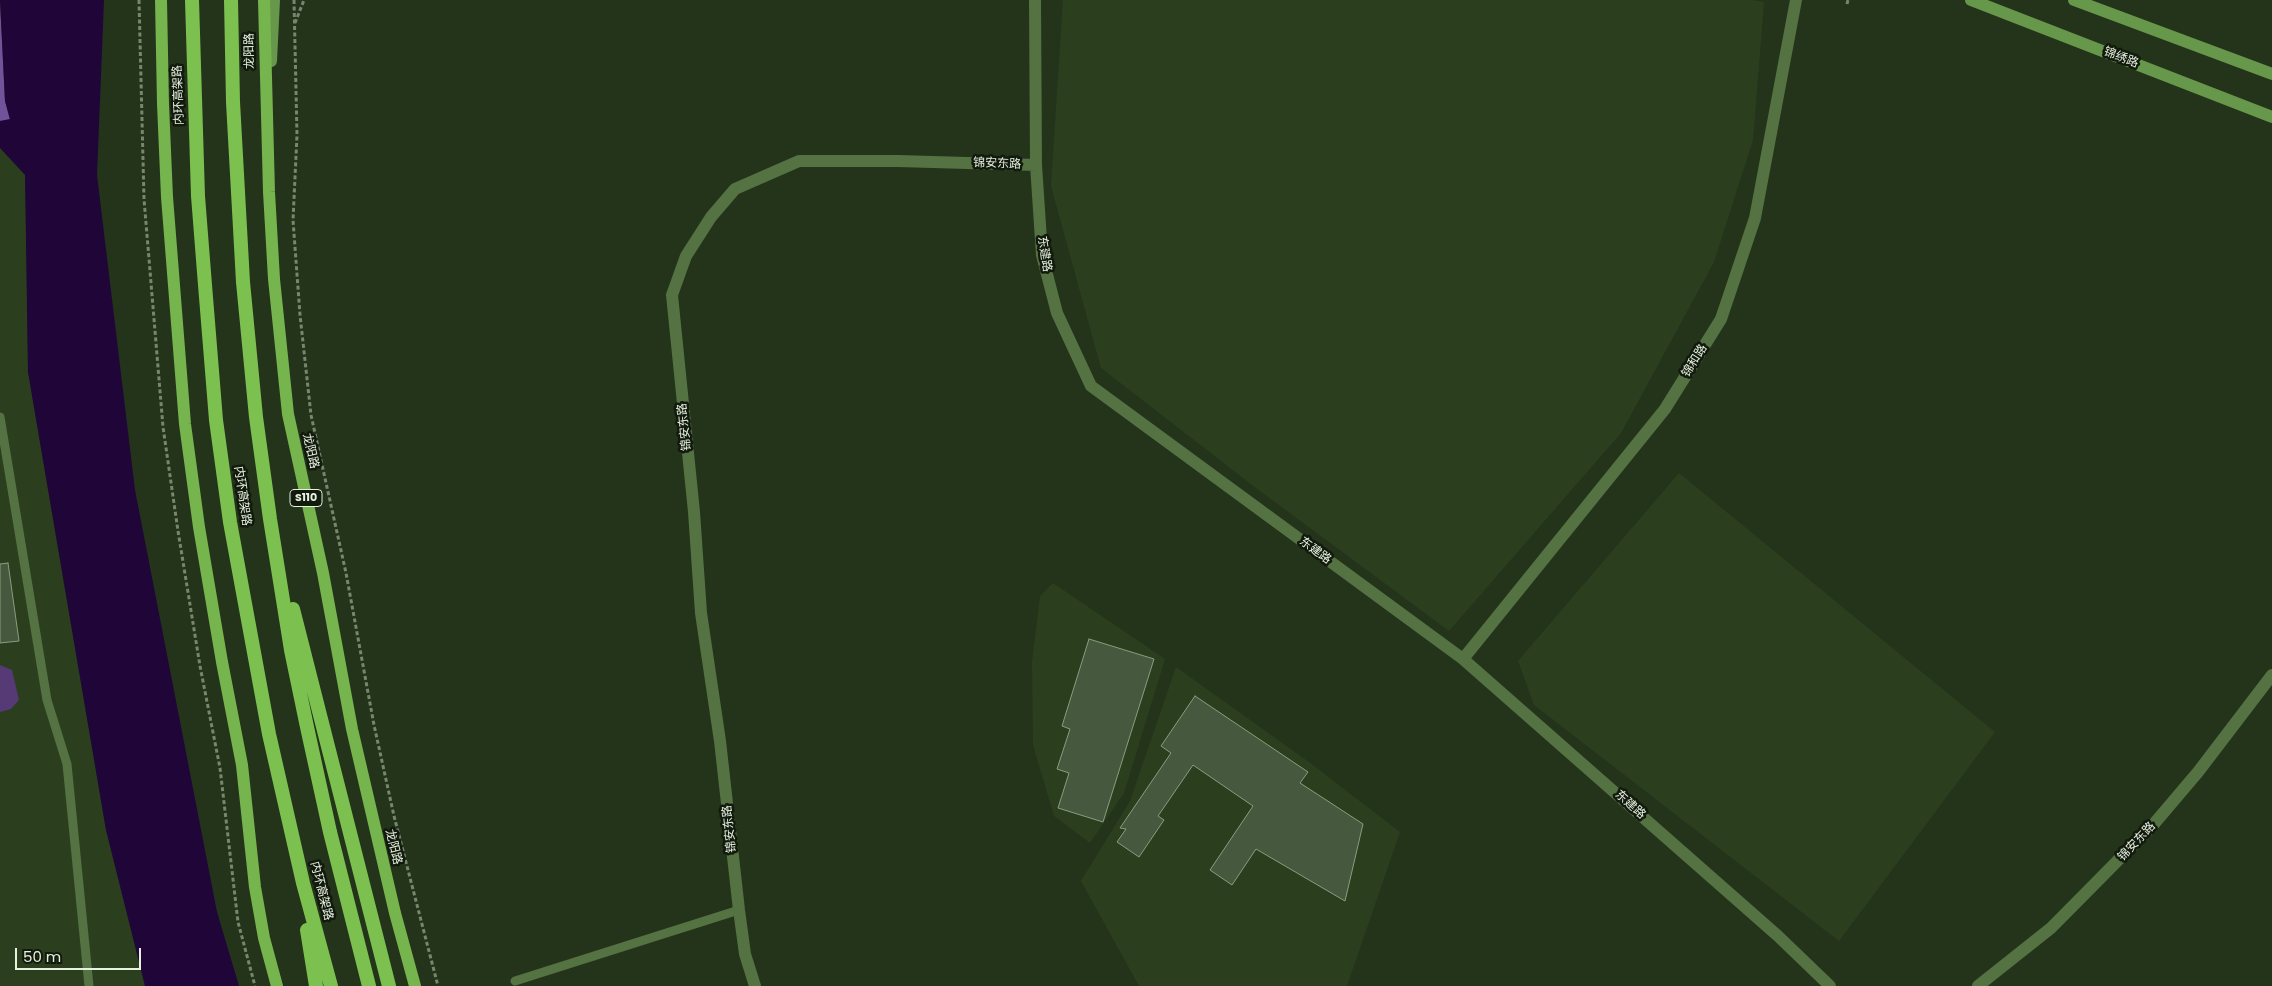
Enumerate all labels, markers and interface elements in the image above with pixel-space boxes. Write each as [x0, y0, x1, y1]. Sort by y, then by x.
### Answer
street label: 龙阳路 [242, 33, 258, 69]
street label: 锦绣路 [2102, 45, 2140, 71]
street label: 内环高架路 [171, 65, 187, 125]
street label: 锦安东路 [973, 156, 1021, 172]
street label: 东建路 [1034, 235, 1054, 273]
street label: 锦和路 [1679, 342, 1711, 380]
street label: 锦安东路 [675, 402, 695, 452]
street label: 龙阳路 [299, 432, 321, 470]
street label: 内环高架路 [231, 465, 253, 527]
road number: S110 [290, 489, 322, 506]
street label: 东建路 [1296, 535, 1334, 567]
street label: 东建路 [1612, 788, 1648, 822]
street label: 锦安东路 [720, 804, 740, 854]
street label: 锦安东路 [2115, 820, 2159, 864]
street label: 龙阳路 [382, 828, 404, 866]
street label: 内环高架路 [307, 860, 335, 922]
scale bar [18, 938, 144, 970]
text: 50 m [23, 946, 61, 967]

